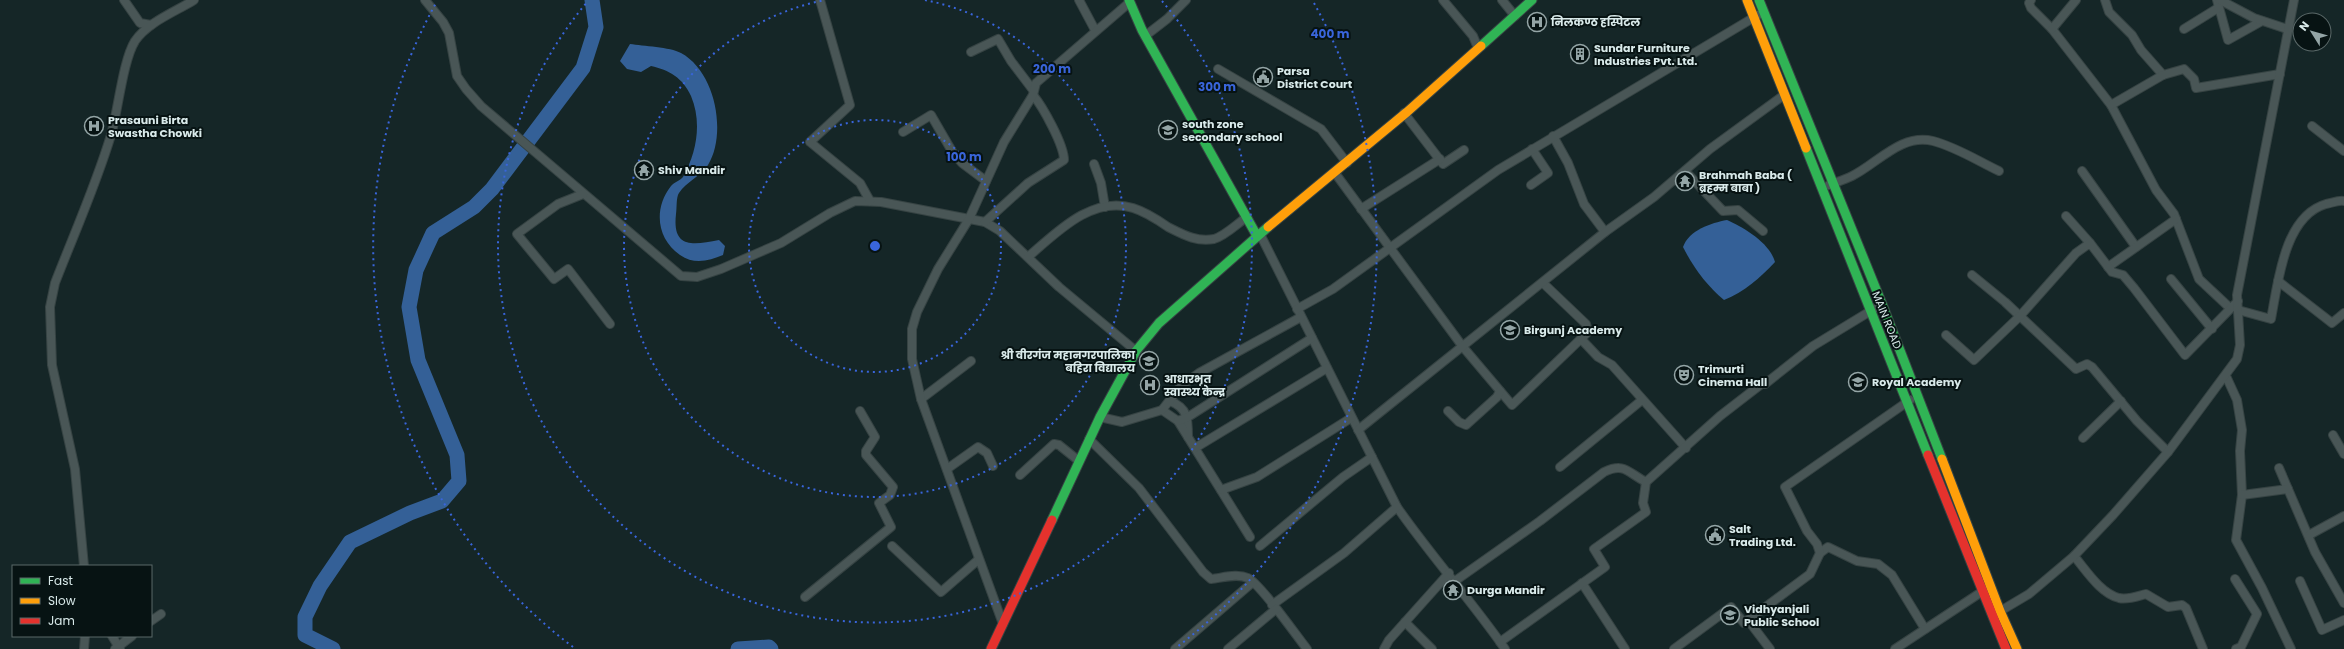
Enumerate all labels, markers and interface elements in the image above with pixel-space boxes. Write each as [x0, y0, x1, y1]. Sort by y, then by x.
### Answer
hospital icon: निलकण्ठ हस्पिटल [1526, 11, 1548, 33]
north arrow [2292, 12, 2332, 52]
place label: निलकण्ठ हस्पिटल [1550, 14, 1641, 30]
text: N [2295, 18, 2313, 34]
text: 400 m [1310, 25, 1350, 42]
place label: Sundar Furniture Industries Pvt. Ltd. [1594, 40, 1697, 69]
building icon: Sundar Furniture Industries Pvt. Ltd. [1569, 43, 1591, 65]
text: 200 m [1033, 60, 1071, 77]
place label: Parsa District Court [1277, 63, 1353, 92]
public building icon: Parsa District Court [1252, 66, 1274, 88]
text: 300 m [1198, 78, 1236, 95]
place label: Prasauni Birta Swastha Chowki [108, 112, 202, 141]
hospital icon: Prasauni Birta Swastha Chowki [83, 115, 105, 137]
place label: south zone secondary school [1182, 116, 1282, 145]
school or university icon: south zone secondary school [1157, 119, 1179, 141]
text: 100 m [946, 148, 982, 165]
temple icon: Shiv Mandir [633, 159, 655, 181]
place label: Shiv Mandir [658, 162, 725, 178]
place label: Brahmah Baba ( ब्रहम्म बाबा ) [1698, 167, 1793, 196]
temple icon: Brahmah Baba ( ब्रहम्म बाबा ) [1674, 170, 1696, 192]
centre of rings [868, 239, 882, 253]
street label: MAIN ROAD [1868, 289, 1906, 351]
school or university icon: Birgunj Academy [1499, 319, 1521, 341]
place label: Birgunj Academy [1524, 322, 1622, 338]
place label: श्री वीरगंज महानगरपालिका बहिरा विद्यालय [1001, 347, 1136, 376]
school or university icon: श्री वीरगंज महानगरपालिका बहिरा विद्यालय [1138, 350, 1160, 372]
place label: Trimurti Cinema Hall [1698, 361, 1767, 390]
theatre icon: Trimurti Cinema Hall [1673, 364, 1695, 386]
place label: आधारभूत स्वास्थ्य केन्द्र [1163, 371, 1226, 400]
school or university icon: Royal Academy [1847, 371, 1869, 393]
hospital icon: आधारभूत स्वास्थ्य केन्द्र [1139, 374, 1161, 396]
place label: Royal Academy [1872, 374, 1961, 390]
place label: Salt Trading Ltd. [1729, 521, 1796, 550]
public building icon: Salt Trading Ltd. [1704, 524, 1726, 546]
legend [12, 565, 152, 637]
text: Fast [48, 572, 73, 589]
temple icon: Durga Mandir [1442, 579, 1464, 601]
place label: Durga Mandir [1467, 582, 1545, 598]
text: Slow [48, 592, 76, 609]
place label: Vidhyanjali Public School [1744, 601, 1819, 630]
school or university icon: Vidhyanjali Public School [1719, 604, 1741, 626]
text: Jam [48, 612, 75, 629]

